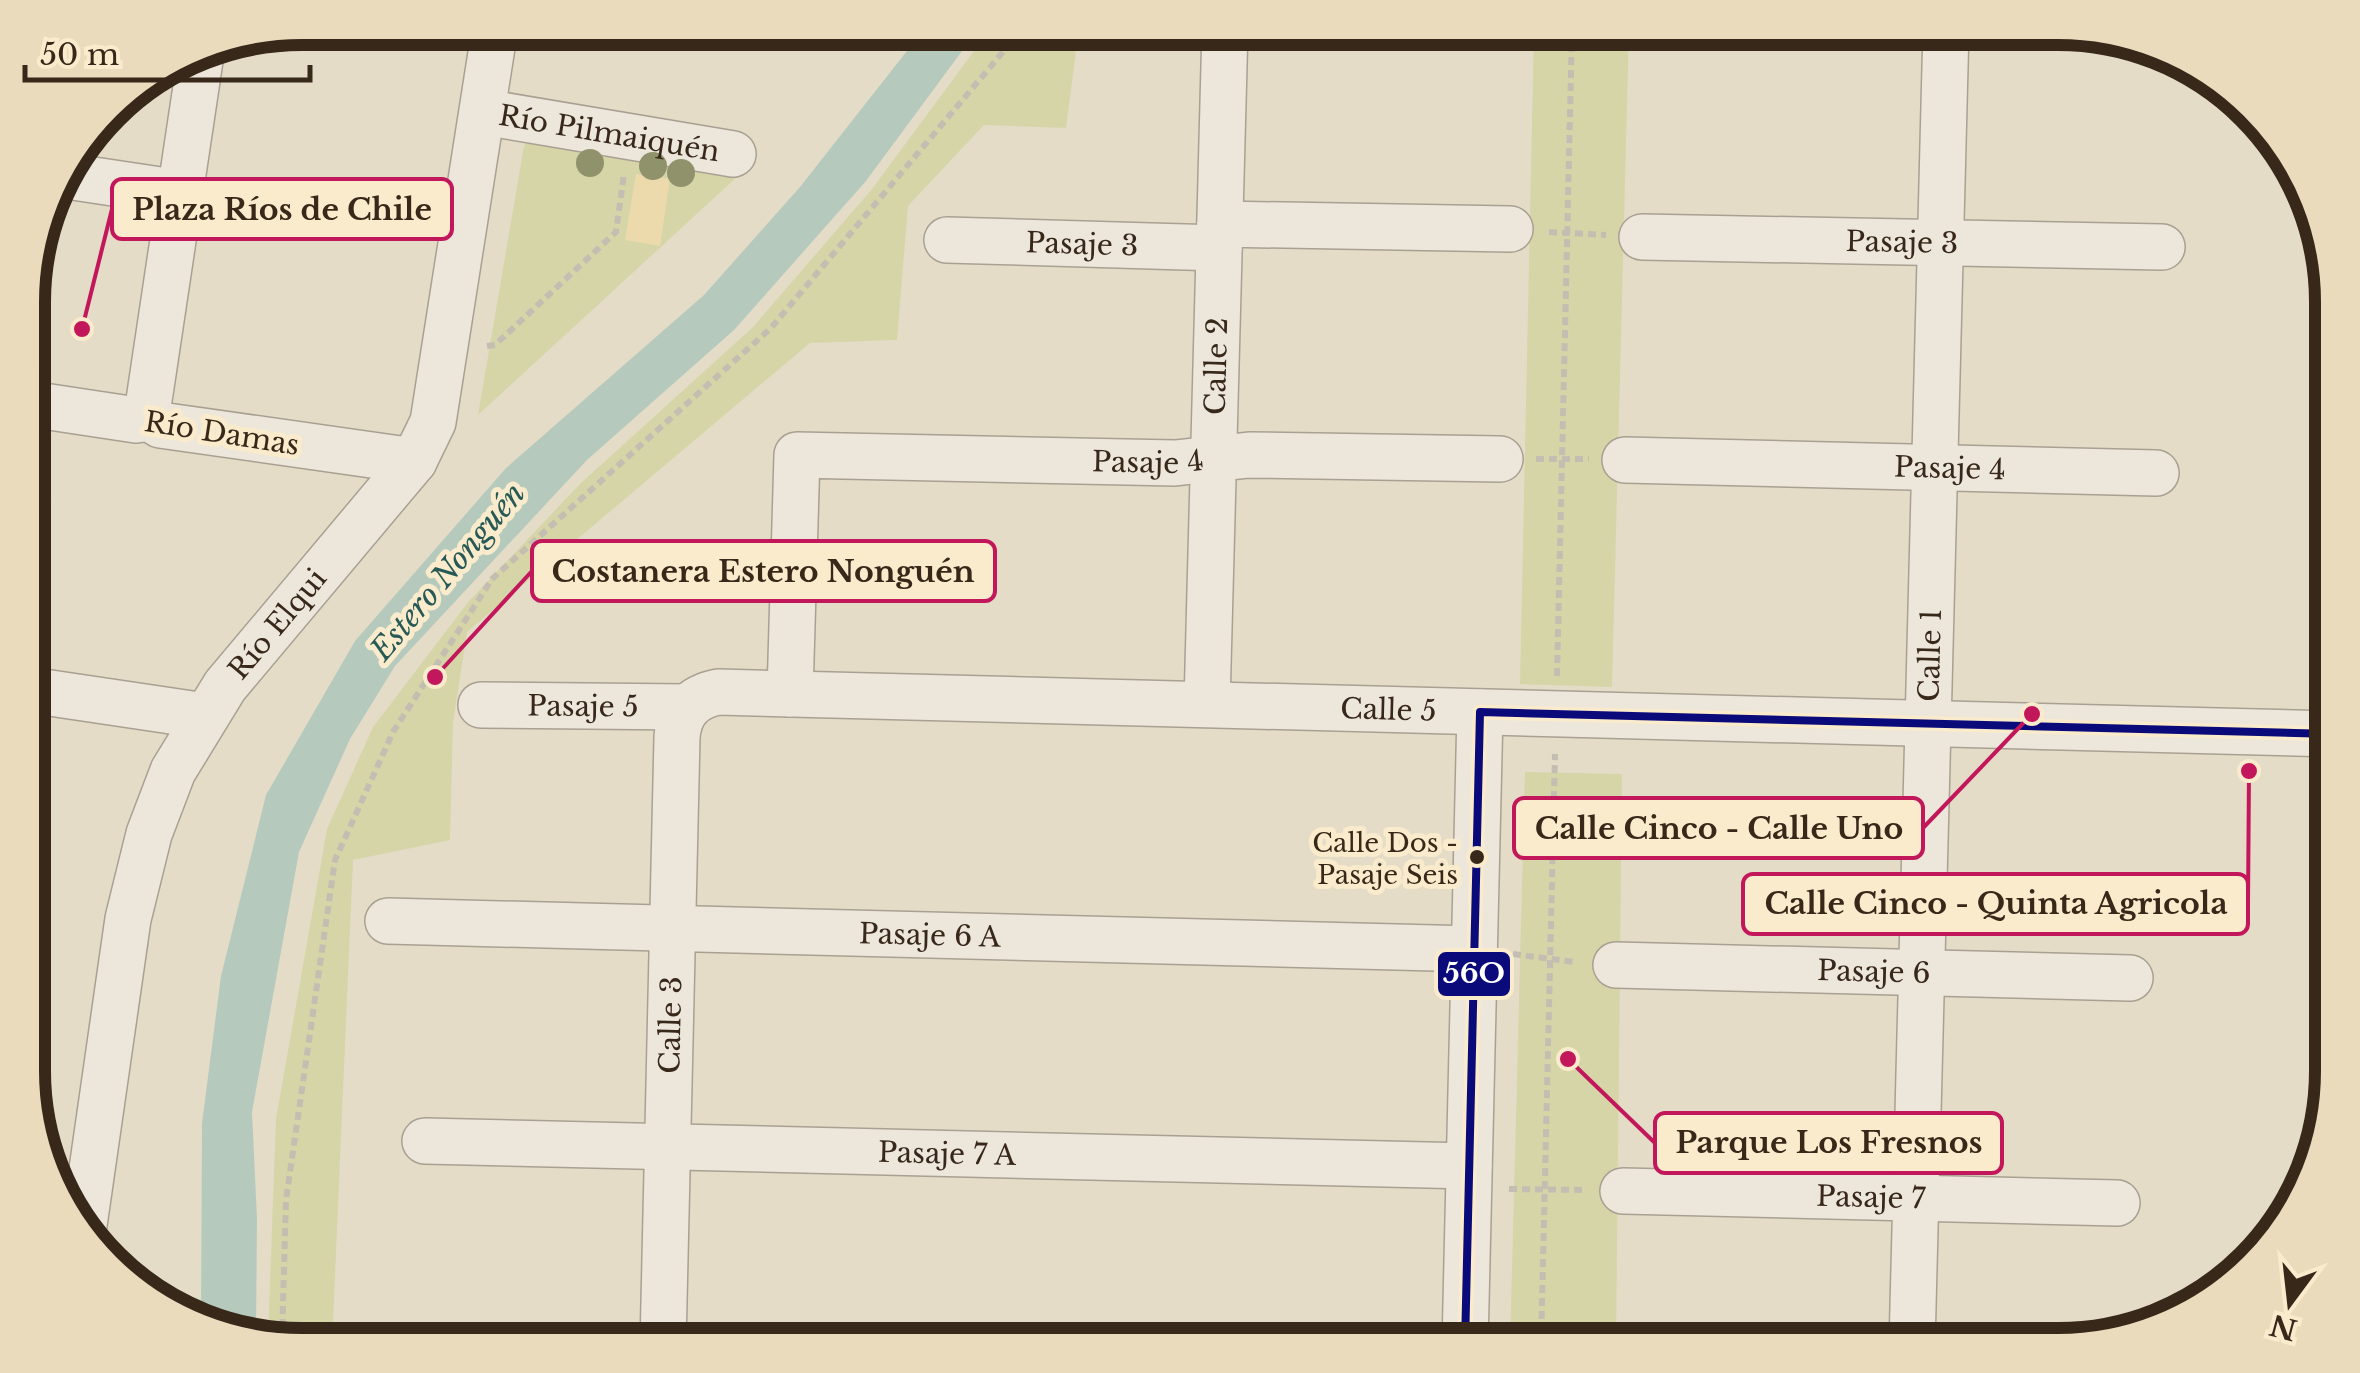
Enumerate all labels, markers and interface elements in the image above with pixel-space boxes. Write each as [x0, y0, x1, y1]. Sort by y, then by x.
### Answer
scale bar [25, 20, 310, 82]
text: 50 m [40, 36, 119, 73]
street label: Río Pilmaiquén [496, 98, 722, 169]
callout: Plaza Ríos de Chile [112, 179, 452, 239]
text: Plaza Ríos de Chile [132, 191, 432, 228]
street label: Pasaje 3 [1845, 224, 1959, 261]
street label: Pasaje 3 [1025, 225, 1139, 264]
street label: Calle 2 [1198, 317, 1235, 415]
street label: Río Damas [142, 404, 302, 463]
street label: Pasaje 4 [1092, 443, 1205, 481]
street label: Pasaje 4 [1894, 450, 2006, 487]
water label: Estero Nonguén [362, 475, 533, 669]
callout: Costanera Estero Nonguén [532, 541, 995, 601]
text: Costanera Estero Nonguén [551, 553, 975, 590]
street label: Río Elqui [221, 562, 334, 687]
street label: Calle 1 [1912, 608, 1949, 702]
street label: Pasaje 5 [527, 688, 639, 725]
street label: Calle 5 [1340, 691, 1437, 729]
callout: Calle Cinco - Calle Uno [1514, 798, 1923, 858]
text: Calle Cinco - Calle Uno [1535, 810, 1903, 847]
place label: Calle Dos - Pasaje Seis [1312, 827, 1458, 891]
marker: Calle Dos - Pasaje Seis [1467, 847, 1487, 867]
callout: Calle Cinco - Quinta Agricola [1743, 874, 2248, 934]
text: Calle Cinco - Quinta Agricola [1764, 885, 2228, 922]
street label: Pasaje 6 A [858, 916, 1002, 955]
line badge: 56O [1436, 950, 1512, 998]
street label: Pasaje 6 [1817, 953, 1931, 991]
text: 56O [1443, 956, 1505, 991]
street label: Calle 3 [652, 976, 689, 1074]
callout: Parque Los Fresnos [1655, 1113, 2002, 1173]
text: Parque Los Fresnos [1675, 1124, 1983, 1161]
street label: Pasaje 7 A [878, 1135, 1017, 1173]
street label: Pasaje 7 [1816, 1179, 1927, 1216]
north arrow [2240, 1253, 2340, 1353]
text: N [2266, 1306, 2301, 1347]

